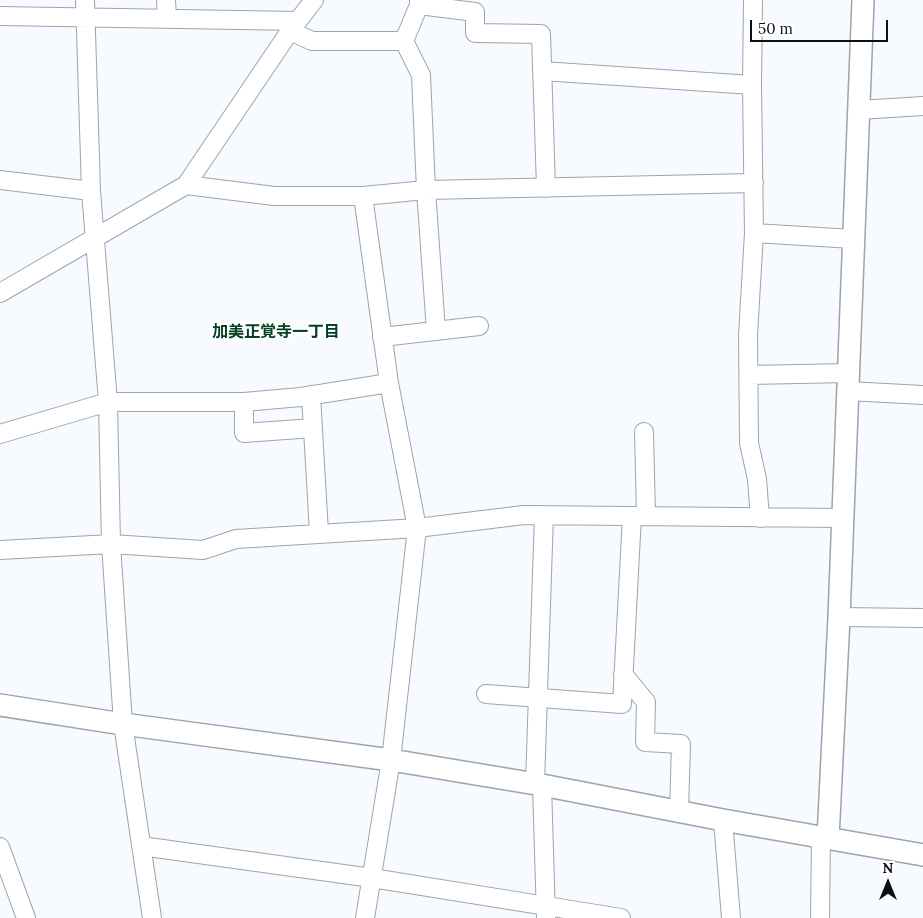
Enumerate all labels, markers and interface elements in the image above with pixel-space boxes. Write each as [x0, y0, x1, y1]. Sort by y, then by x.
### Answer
scale bar [753, 10, 890, 42]
text: 50 m [758, 19, 793, 38]
district label: 加美正覚寺一丁目 [212, 322, 340, 342]
north arrow [863, 858, 913, 908]
text: N [883, 859, 893, 877]

